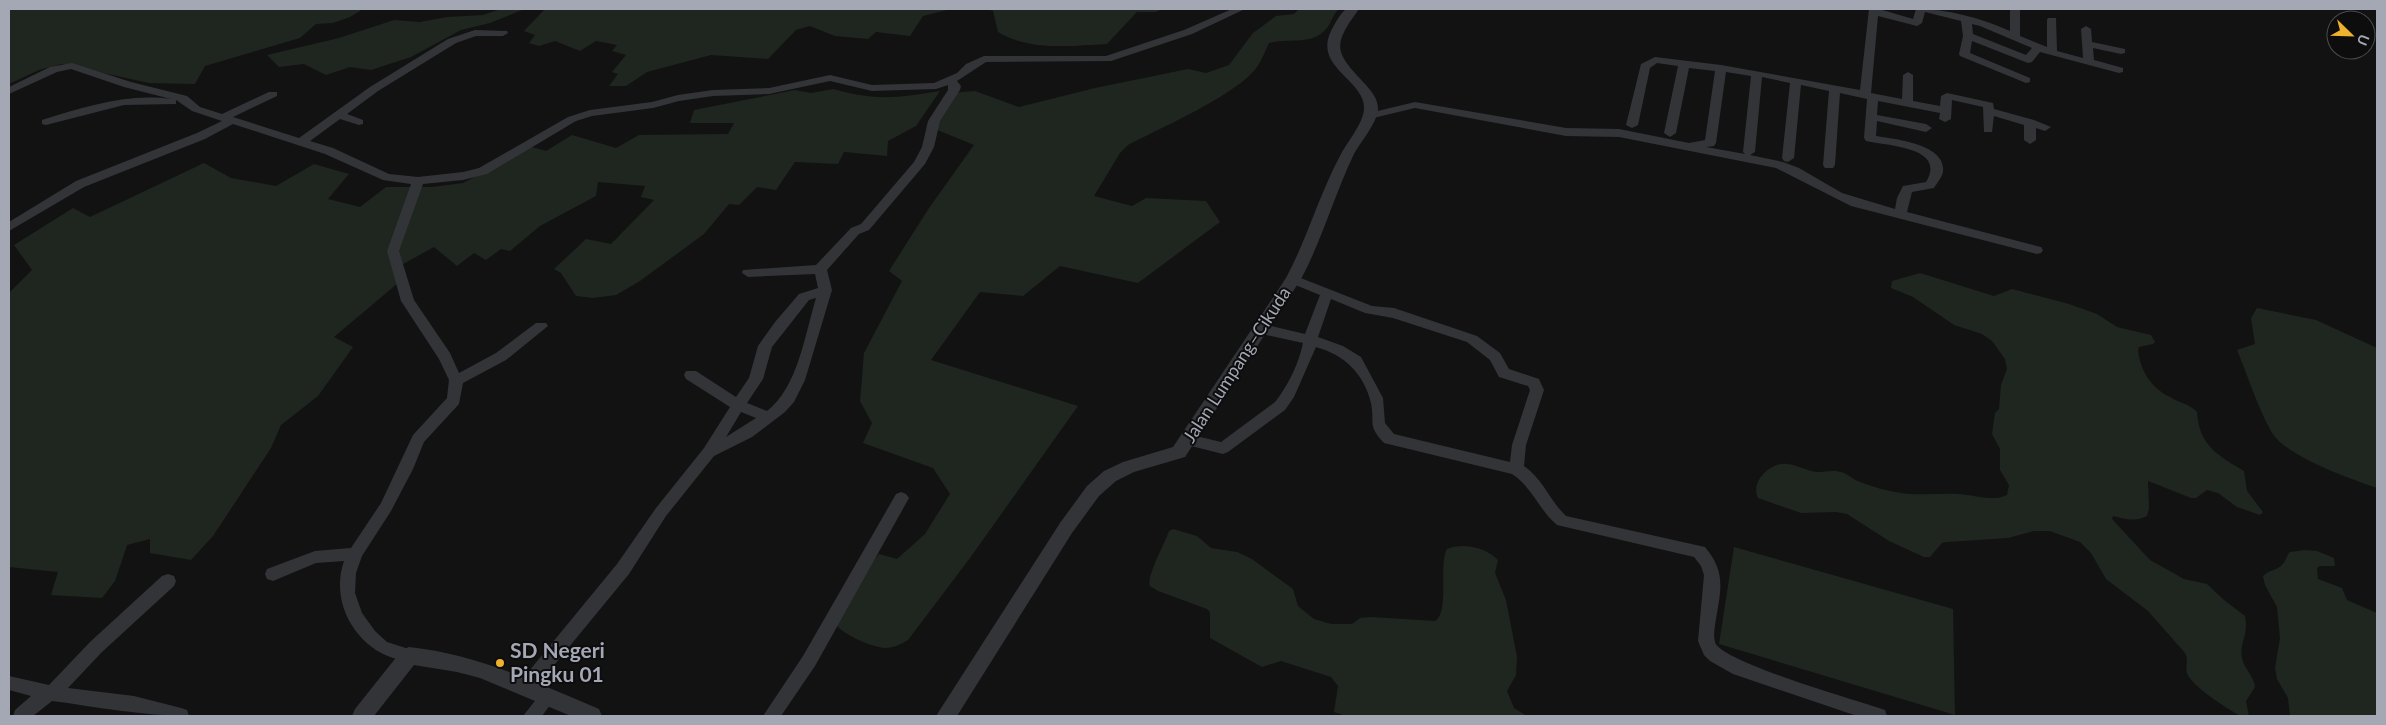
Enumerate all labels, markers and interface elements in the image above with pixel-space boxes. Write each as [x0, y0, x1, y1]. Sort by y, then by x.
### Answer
north arrow [2326, 10, 2376, 60]
text: U [2354, 32, 2373, 48]
street label: Jalan Lumpang–Cikuda [1178, 283, 1295, 446]
place label: SD Negeri Pingku 01 [510, 637, 605, 686]
marker: SD Negeri Pingku 01 [494, 657, 506, 669]

